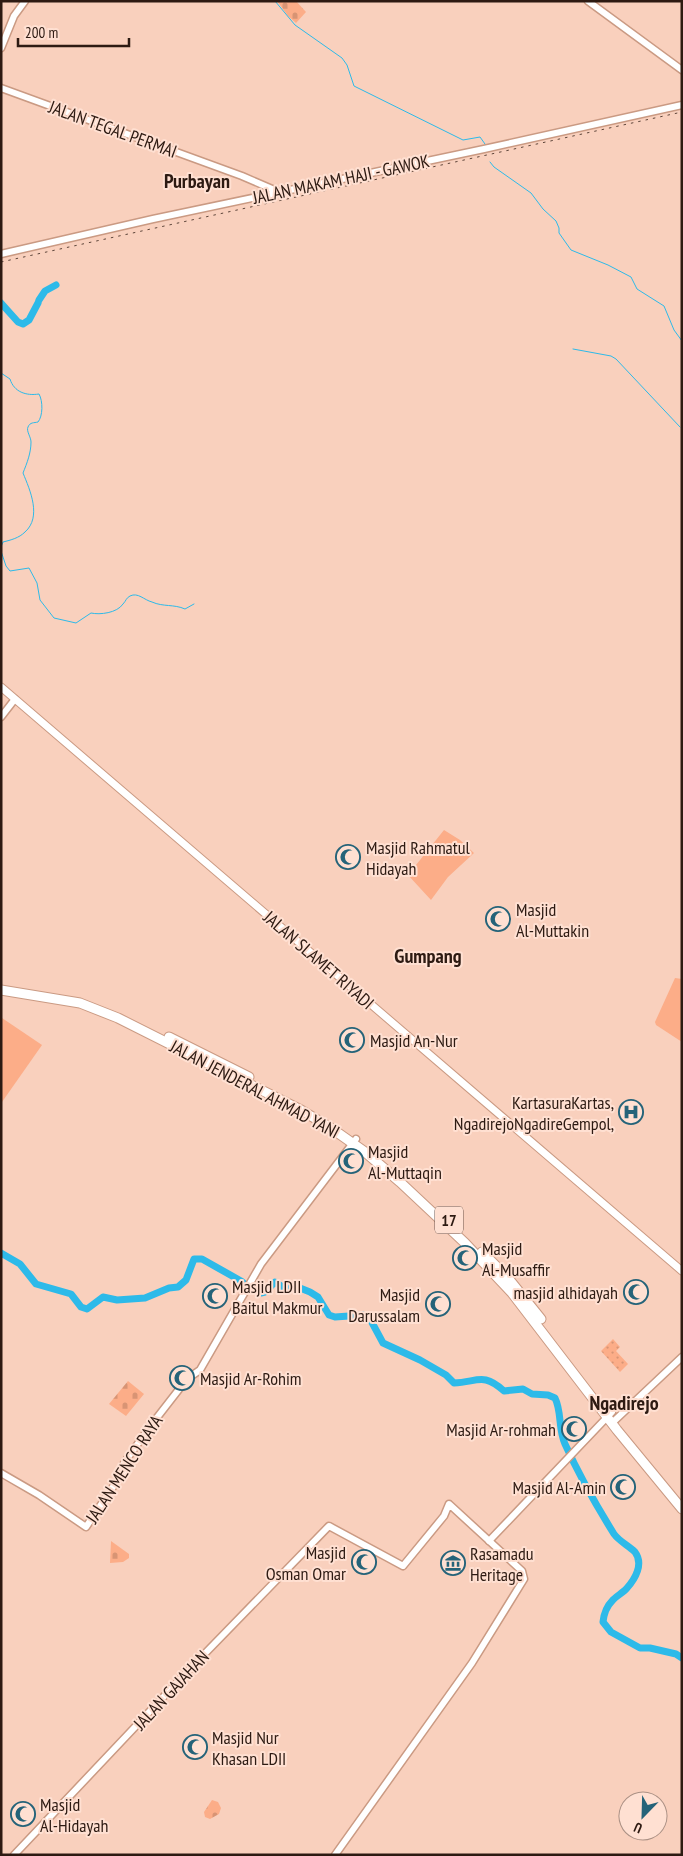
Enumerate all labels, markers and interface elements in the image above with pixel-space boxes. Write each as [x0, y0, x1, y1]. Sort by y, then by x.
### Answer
scale bar [18, 15, 129, 47]
text: 200 m [25, 23, 58, 42]
street label: JALAN TEGAL PERMAI [45, 95, 180, 163]
street label: JALAN MAKAM HAJI - GAWOK [249, 149, 432, 209]
district label: Purbayan [164, 168, 230, 194]
place label: Masjid Rahmatul Hidayah [366, 836, 471, 880]
mosque icon: Masjid Rahmatul Hidayah [335, 844, 361, 870]
place label: Masjid Al-Muttakin [516, 898, 589, 942]
street label: JALAN SLAMET RIYADI [258, 905, 379, 1014]
mosque icon: Masjid Al-Muttakin [485, 906, 511, 932]
district label: Gumpang [394, 943, 462, 969]
mosque icon: Masjid An-Nur [339, 1027, 365, 1053]
place label: Masjid An-Nur [370, 1029, 458, 1052]
street label: JALAN JENDERAL AHMAD YANI [165, 1034, 344, 1143]
place label: KartasuraKartas, NgadirejoNgadireGempol, [454, 1091, 614, 1135]
hospital icon: KartasuraKartas, NgadirejoNgadireGempol, [618, 1099, 644, 1125]
place label: Masjid Al-Muttaqin [368, 1140, 442, 1184]
mosque icon: Masjid Al-Muttaqin [338, 1148, 364, 1174]
road number: 17 [435, 1206, 463, 1234]
place label: Masjid Al-Musaffir [482, 1237, 550, 1281]
mosque icon: Masjid Al-Musaffir [452, 1245, 478, 1271]
place label: Masjid LDII Baitul Makmur [232, 1275, 323, 1319]
mosque icon: masjid alhidayah [623, 1279, 649, 1305]
place label: masjid alhidayah [514, 1281, 618, 1304]
mosque icon: Masjid LDII Baitul Makmur [202, 1283, 228, 1309]
place label: Masjid Darussalam [348, 1283, 420, 1327]
mosque icon: Masjid Darussalam [425, 1291, 451, 1317]
mosque icon: Masjid Ar-Rohim [169, 1365, 195, 1391]
place label: Masjid Ar-Rohim [200, 1367, 302, 1390]
district label: Ngadirejo [589, 1390, 659, 1416]
street label: JALAN MENCO RAYA [80, 1410, 168, 1528]
mosque icon: Masjid Ar-rohmah [561, 1416, 587, 1442]
place label: Masjid Ar-rohmah [446, 1418, 556, 1441]
mosque icon: Masjid Al-Amin [610, 1474, 636, 1500]
place label: Masjid Al-Amin [512, 1476, 606, 1499]
place label: Masjid Osman Omar [266, 1541, 346, 1585]
place label: Rasamadu Heritage [470, 1542, 534, 1586]
mosque icon: Masjid Osman Omar [351, 1549, 377, 1575]
museum icon: Rasamadu Heritage [440, 1550, 466, 1576]
street label: JALAN GAJAHAN [128, 1645, 214, 1735]
place label: Masjid Nur Khasan LDII [212, 1726, 286, 1770]
mosque icon: Masjid Nur Khasan LDII [182, 1734, 208, 1760]
north arrow [618, 1791, 668, 1841]
place label: Masjid Al-Hidayah [40, 1793, 108, 1837]
mosque icon: Masjid Al-Hidayah [10, 1801, 36, 1827]
text: U [631, 1818, 645, 1838]

